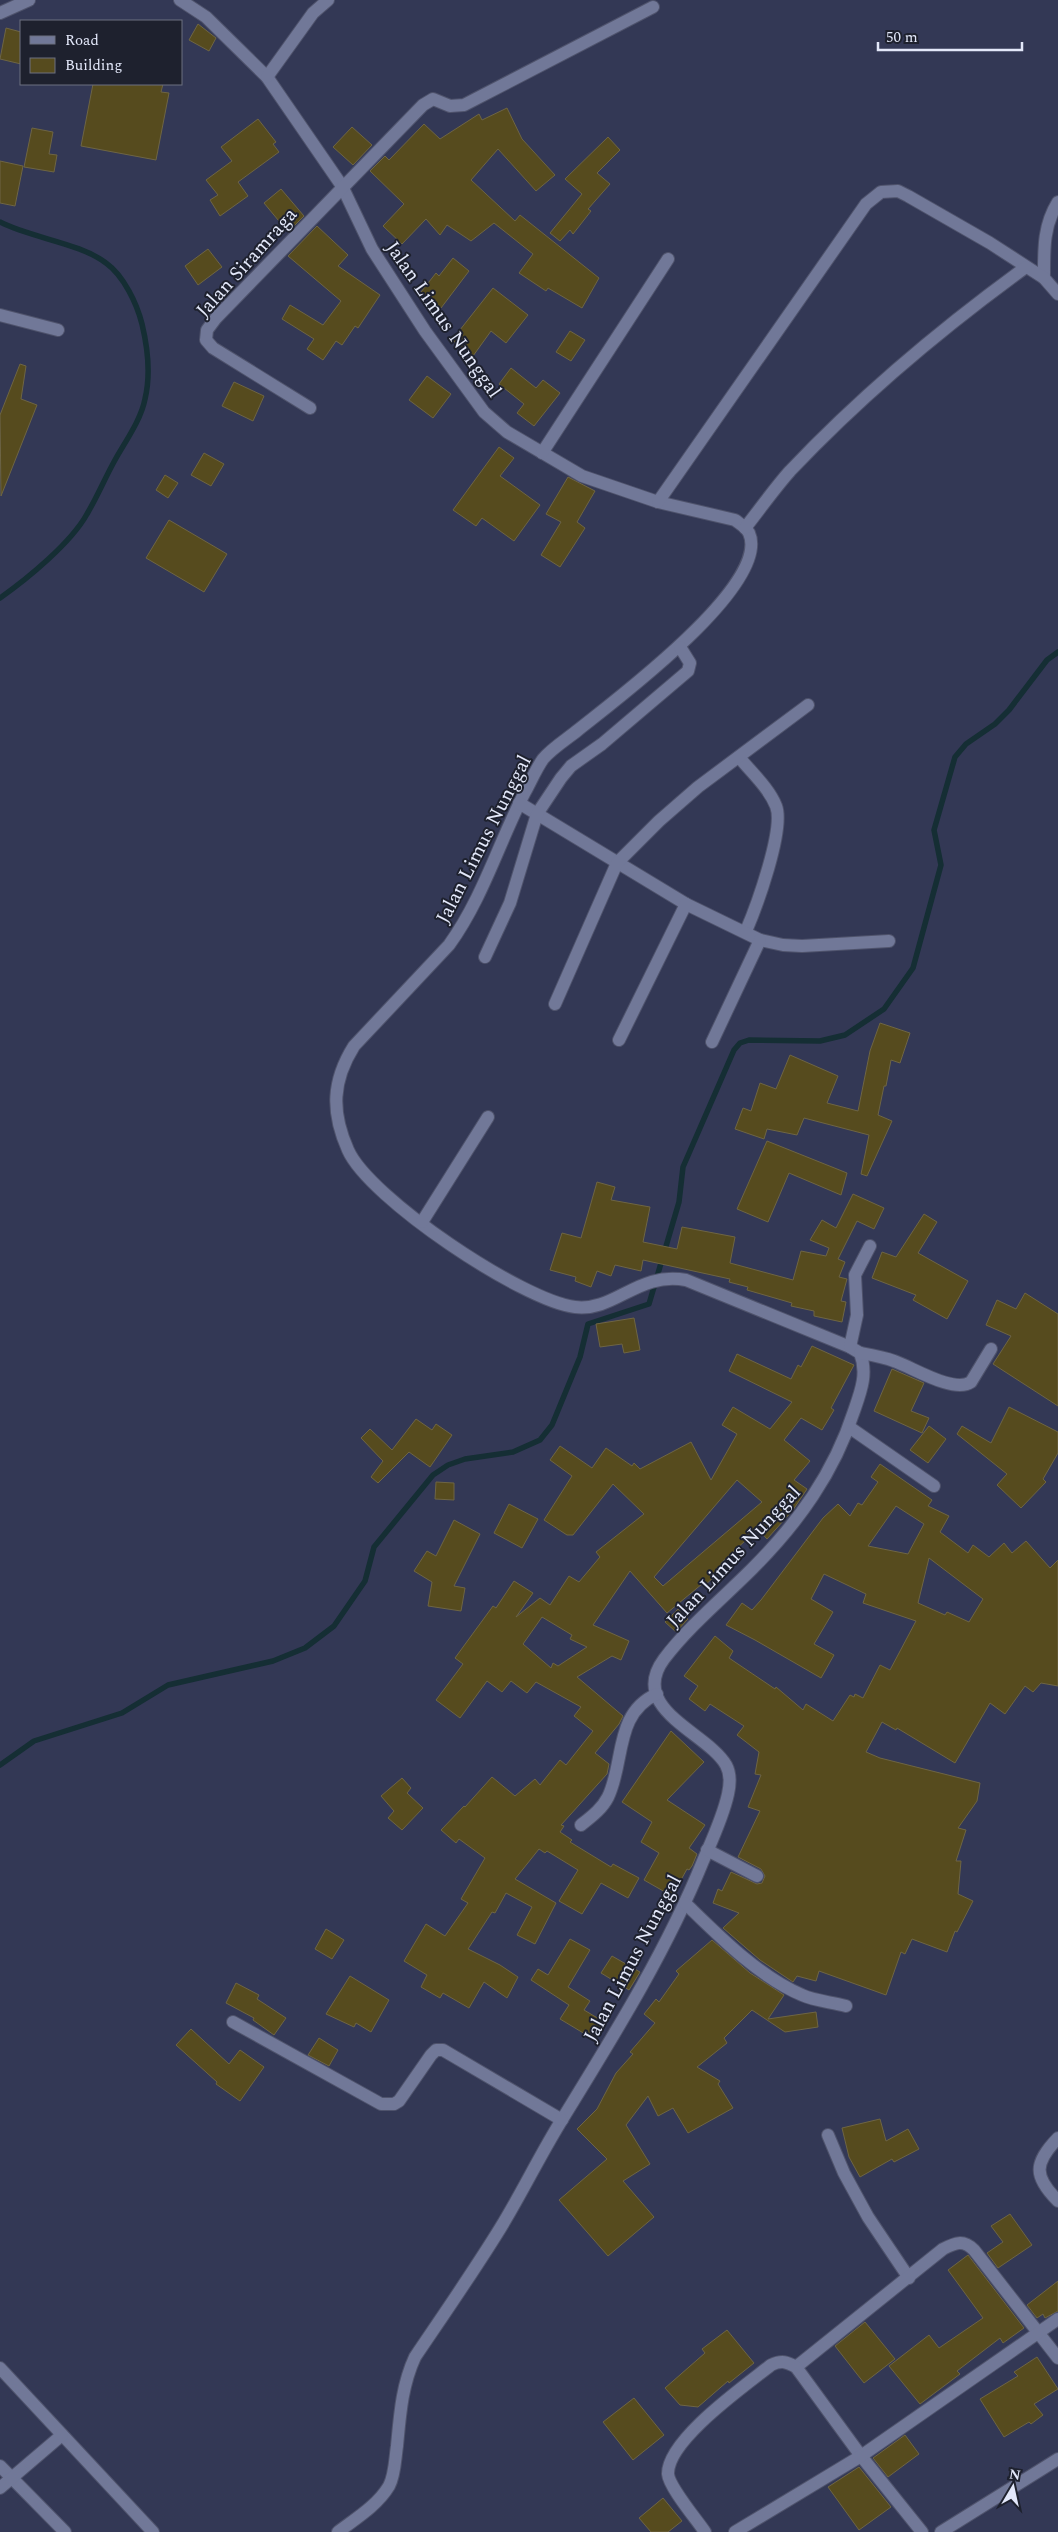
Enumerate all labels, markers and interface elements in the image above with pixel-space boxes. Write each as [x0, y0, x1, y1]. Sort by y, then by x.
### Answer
legend [20, 20, 182, 85]
scale bar [878, 20, 1022, 52]
text: 50 m [886, 26, 918, 49]
text: Road [65, 29, 99, 52]
text: Building [65, 54, 122, 77]
street label: Jalan Siramraga [189, 201, 305, 325]
street label: Jalan Limus Nunggal [378, 235, 509, 404]
street label: Jalan Limus Nunggal [428, 750, 539, 929]
street label: Jalan Limus Nunggal [659, 1479, 808, 1635]
street label: Jalan Limus Nunggal [576, 1869, 690, 2047]
north arrow [988, 2462, 1038, 2512]
text: N [1008, 2463, 1022, 2486]

